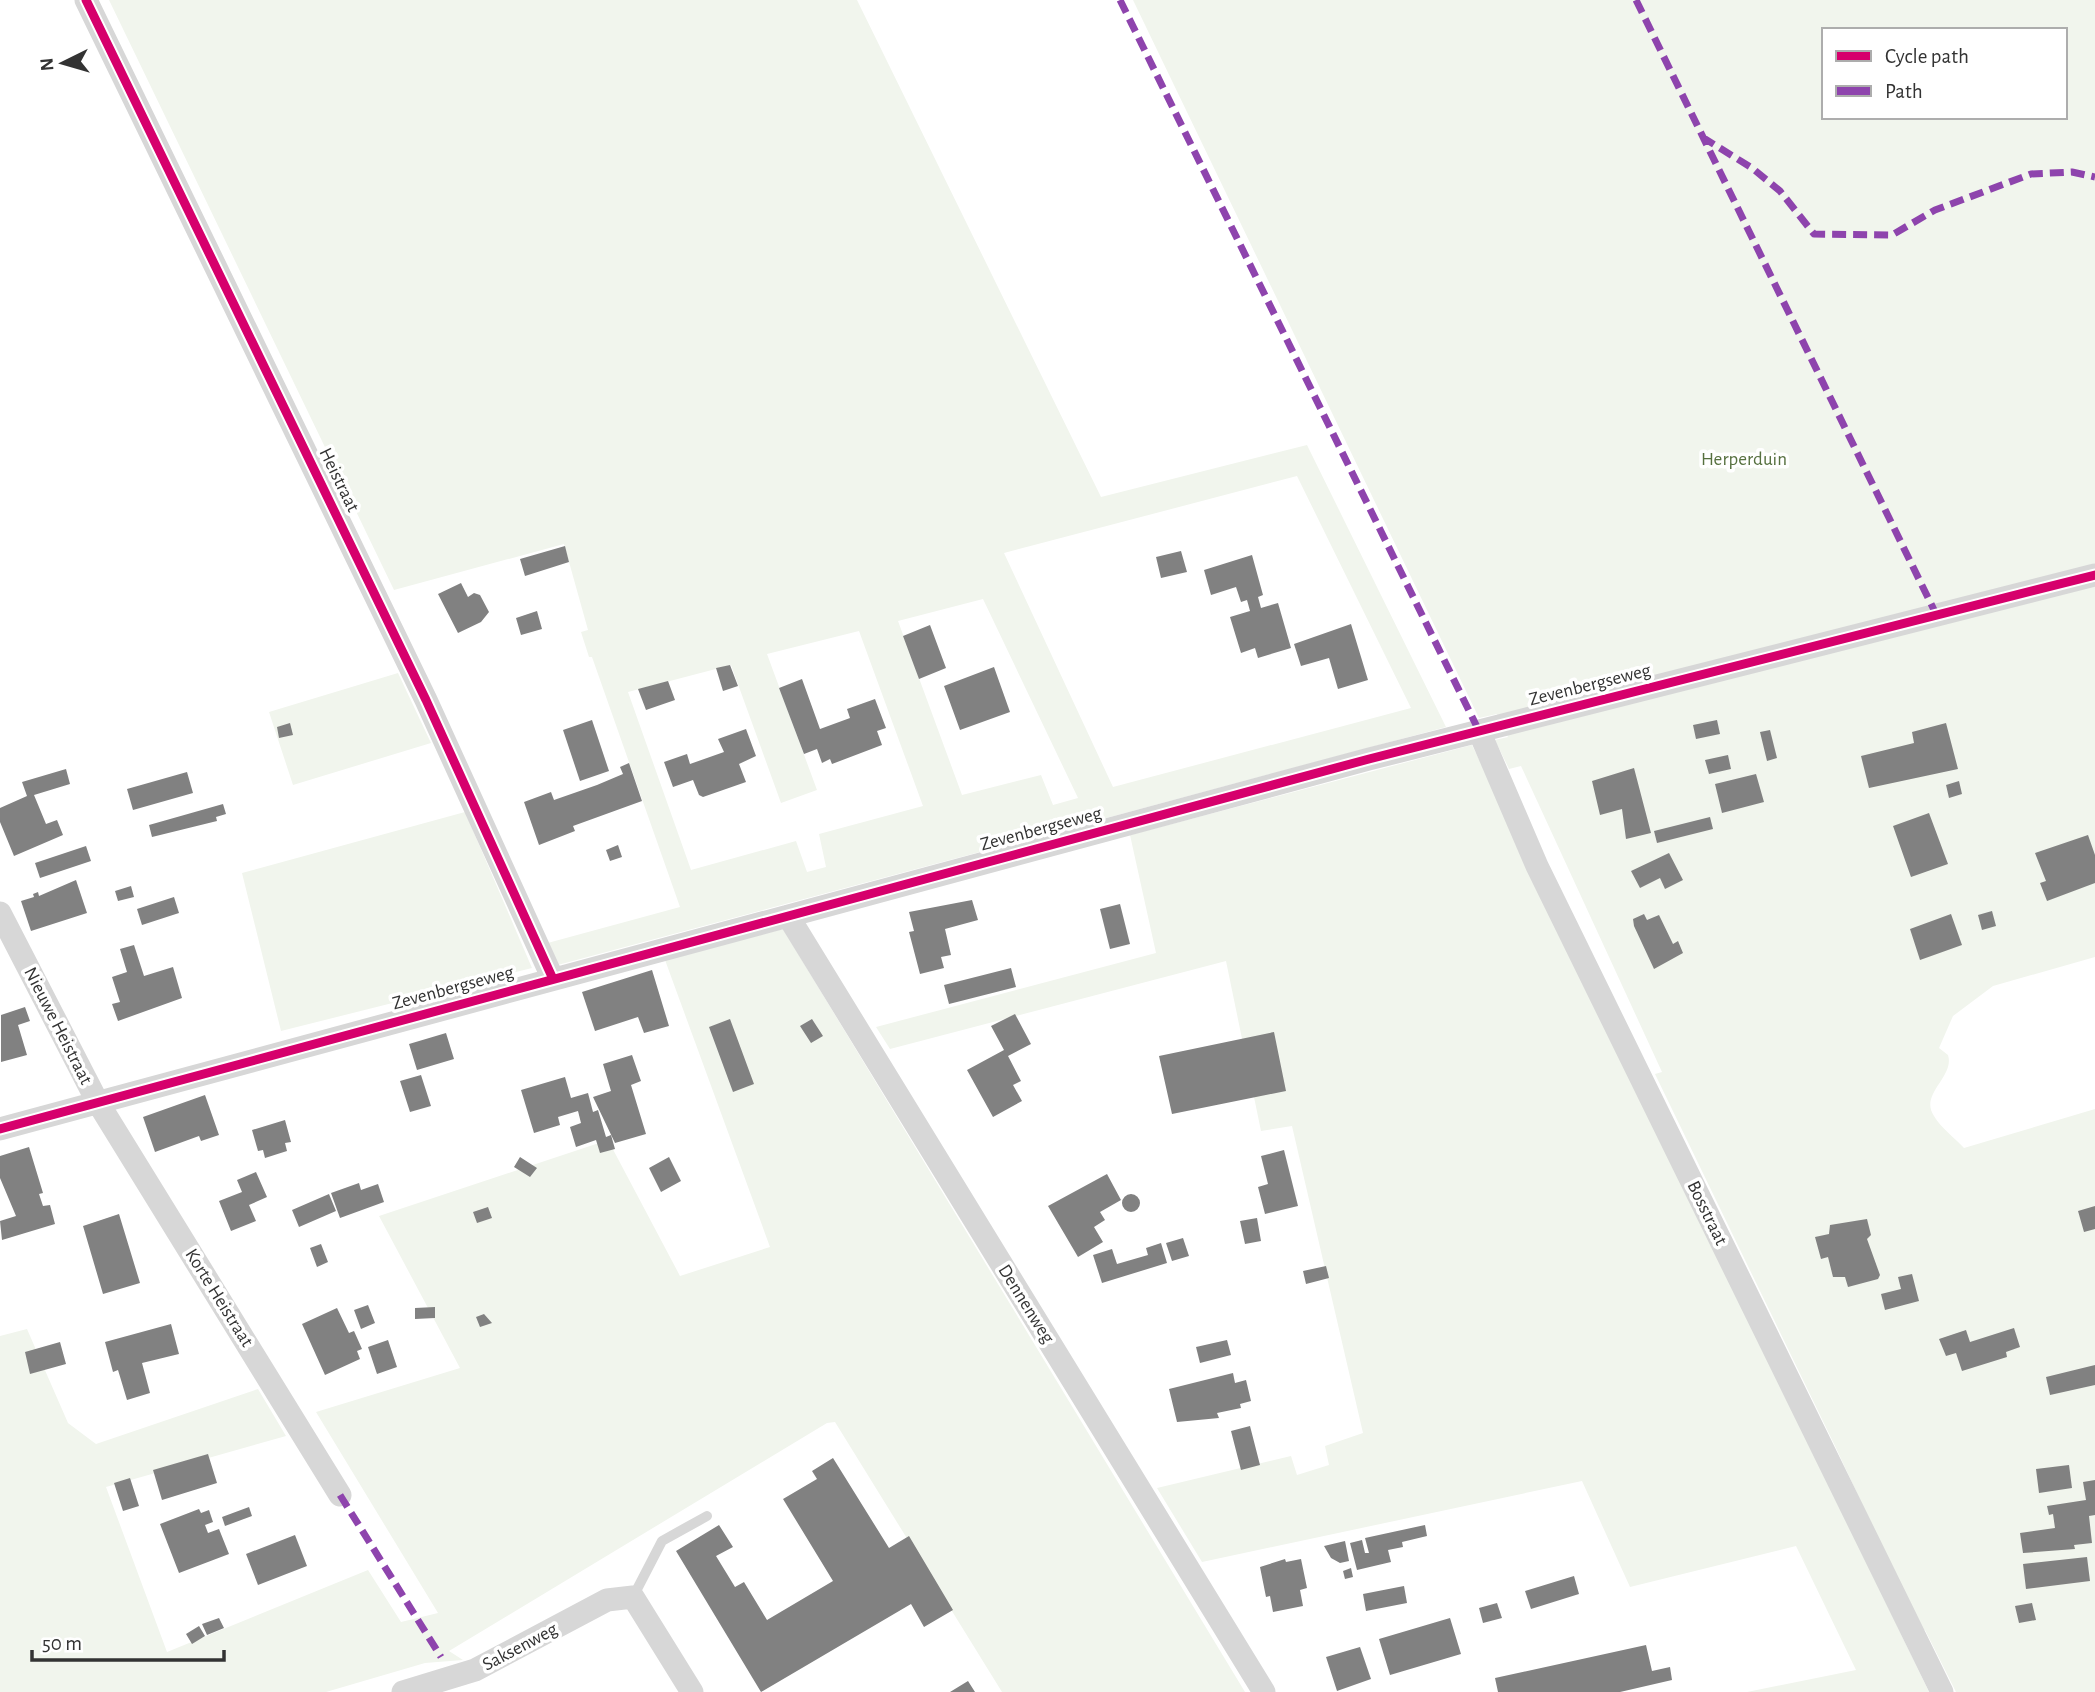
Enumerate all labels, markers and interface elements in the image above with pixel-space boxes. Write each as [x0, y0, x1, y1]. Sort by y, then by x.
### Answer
north arrow [28, 28, 98, 98]
legend [1822, 28, 2067, 119]
text: Cycle path [1885, 46, 1969, 67]
text: N [38, 57, 58, 72]
text: Path [1885, 81, 1923, 102]
street label: Heistraat [315, 445, 363, 515]
park label: Herperduin [1701, 450, 1787, 469]
street label: Zevenbergseweg [1527, 661, 1654, 709]
street label: Zevenbergseweg [978, 803, 1104, 854]
street label: Zevenbergseweg [390, 962, 516, 1013]
street label: Nieuwe Heistraat [20, 964, 96, 1088]
street label: Bosstraat [1683, 1178, 1731, 1248]
street label: Korte Heistraat [181, 1246, 257, 1350]
street label: Dennenweg [994, 1261, 1058, 1347]
scale bar [32, 1618, 224, 1662]
street label: Saksenweg [480, 1619, 561, 1675]
text: 50 m [42, 1633, 82, 1654]

